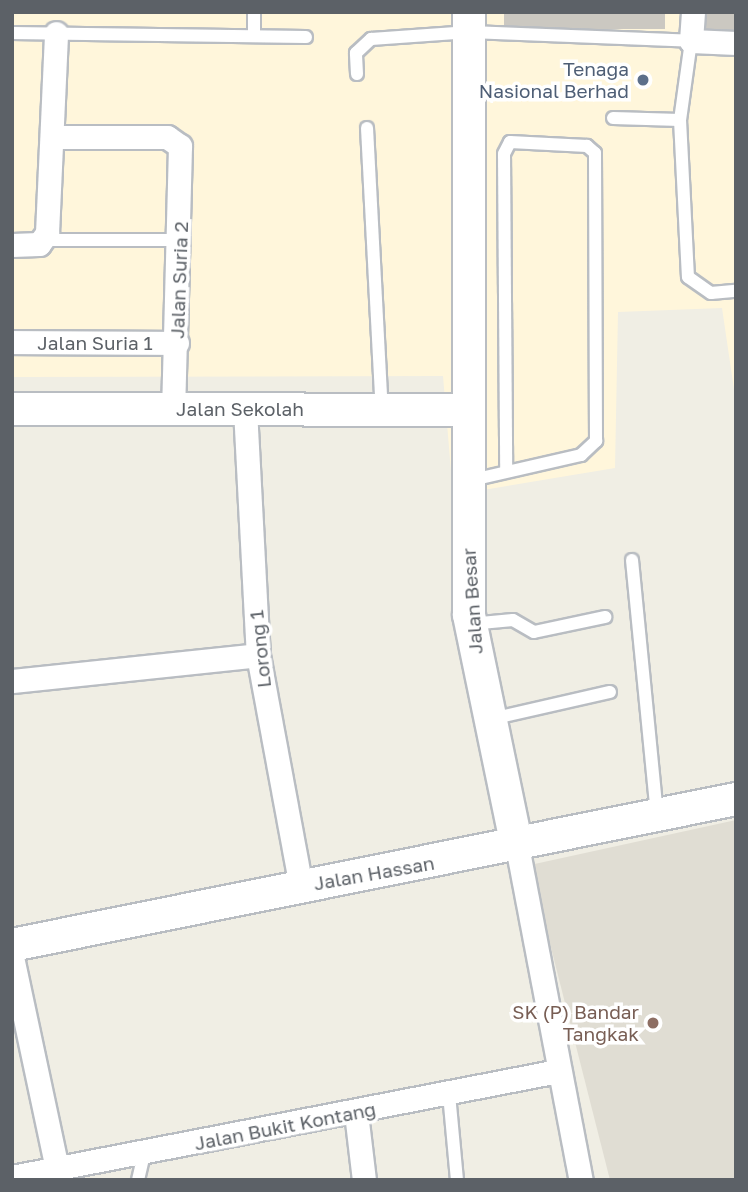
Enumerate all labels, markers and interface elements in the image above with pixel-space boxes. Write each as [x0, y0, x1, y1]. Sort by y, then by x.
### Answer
place label: Tenaga Nasional Berhad [479, 58, 629, 102]
marker: Tenaga Nasional Berhad [635, 72, 651, 88]
street label: Jalan Suria 2 [166, 221, 192, 339]
street label: Jalan Suria 1 [37, 332, 153, 354]
street label: Jalan Sekolah [176, 398, 304, 420]
street label: Jalan Besar [457, 547, 487, 655]
street label: Lorong 1 [245, 609, 275, 689]
street label: Jalan Hassan [312, 851, 436, 895]
place label: SK (P) Bandar Tangkak [512, 1001, 639, 1045]
marker: SK (P) Bandar Tangkak [645, 1015, 661, 1031]
street label: Jalan Bukit Kontang [192, 1097, 378, 1155]

